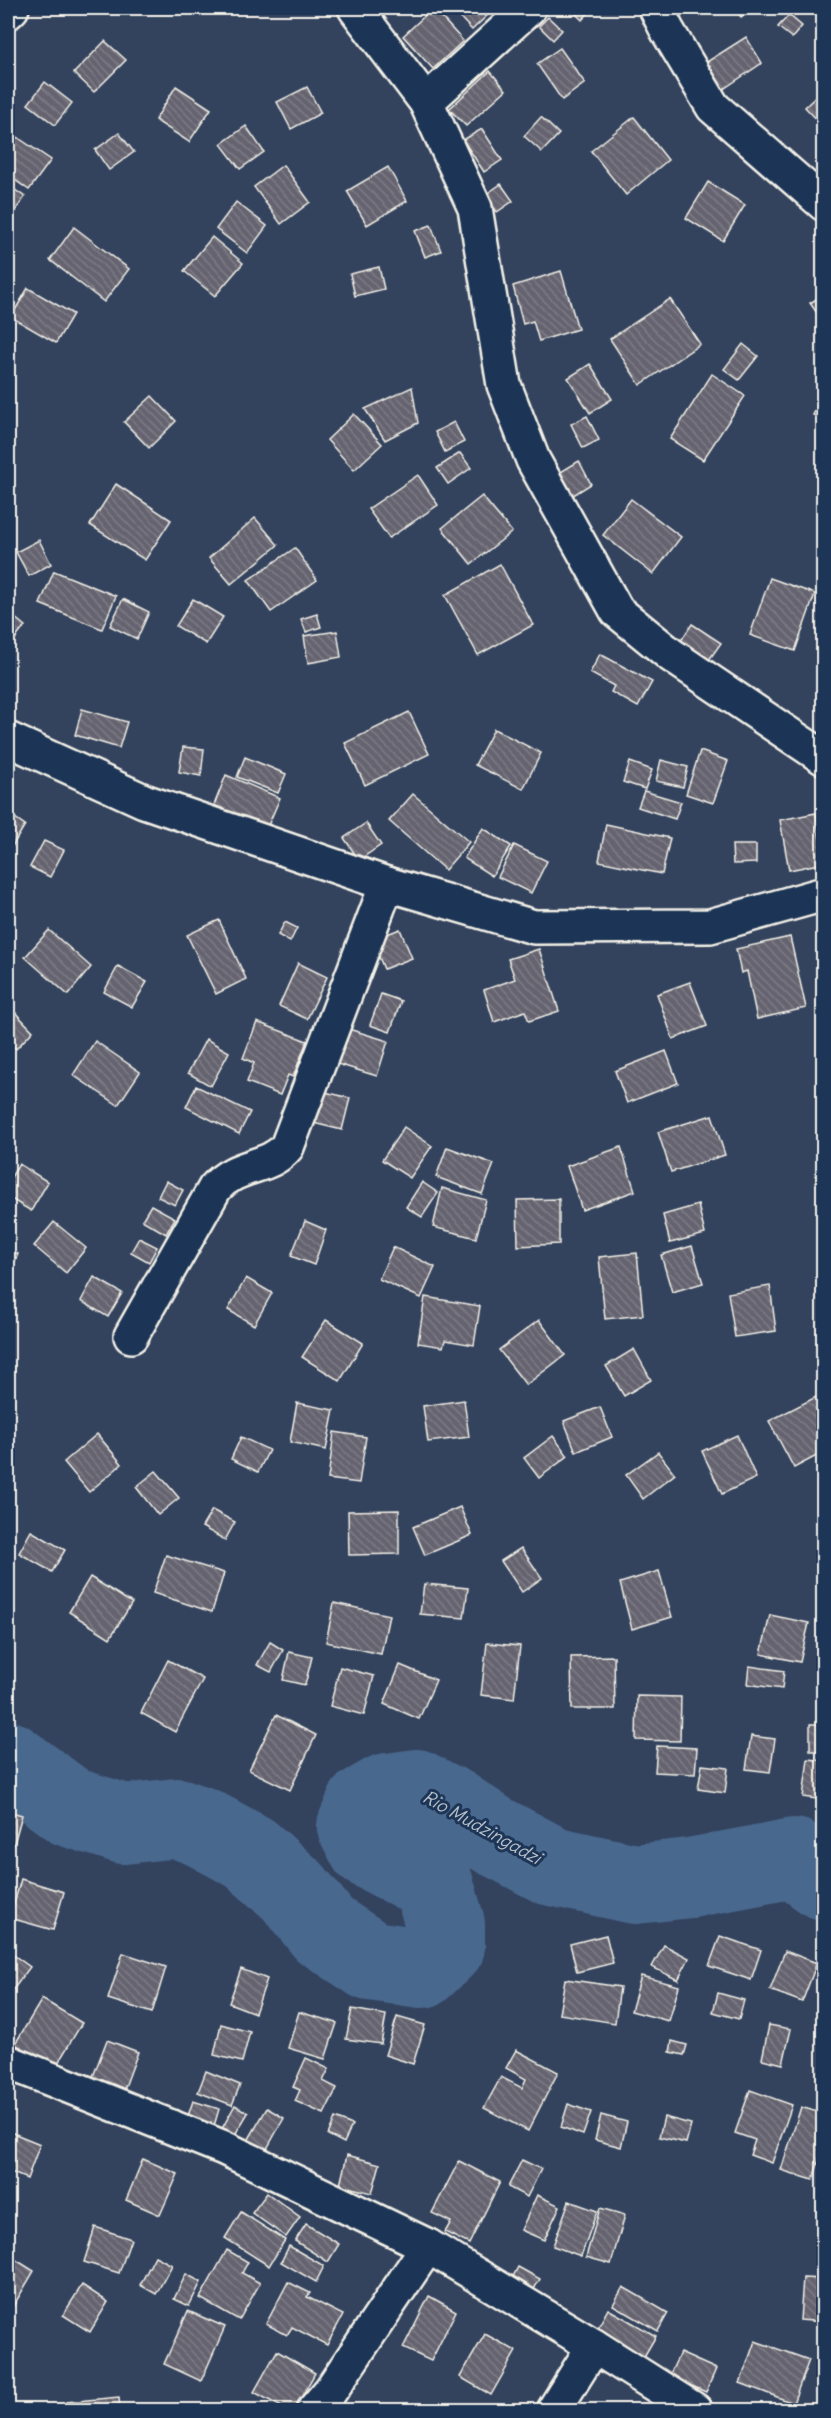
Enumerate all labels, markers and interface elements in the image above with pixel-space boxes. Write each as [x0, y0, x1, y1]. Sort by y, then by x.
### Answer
water label: Rio Mudzingadzi [419, 1785, 547, 1870]

